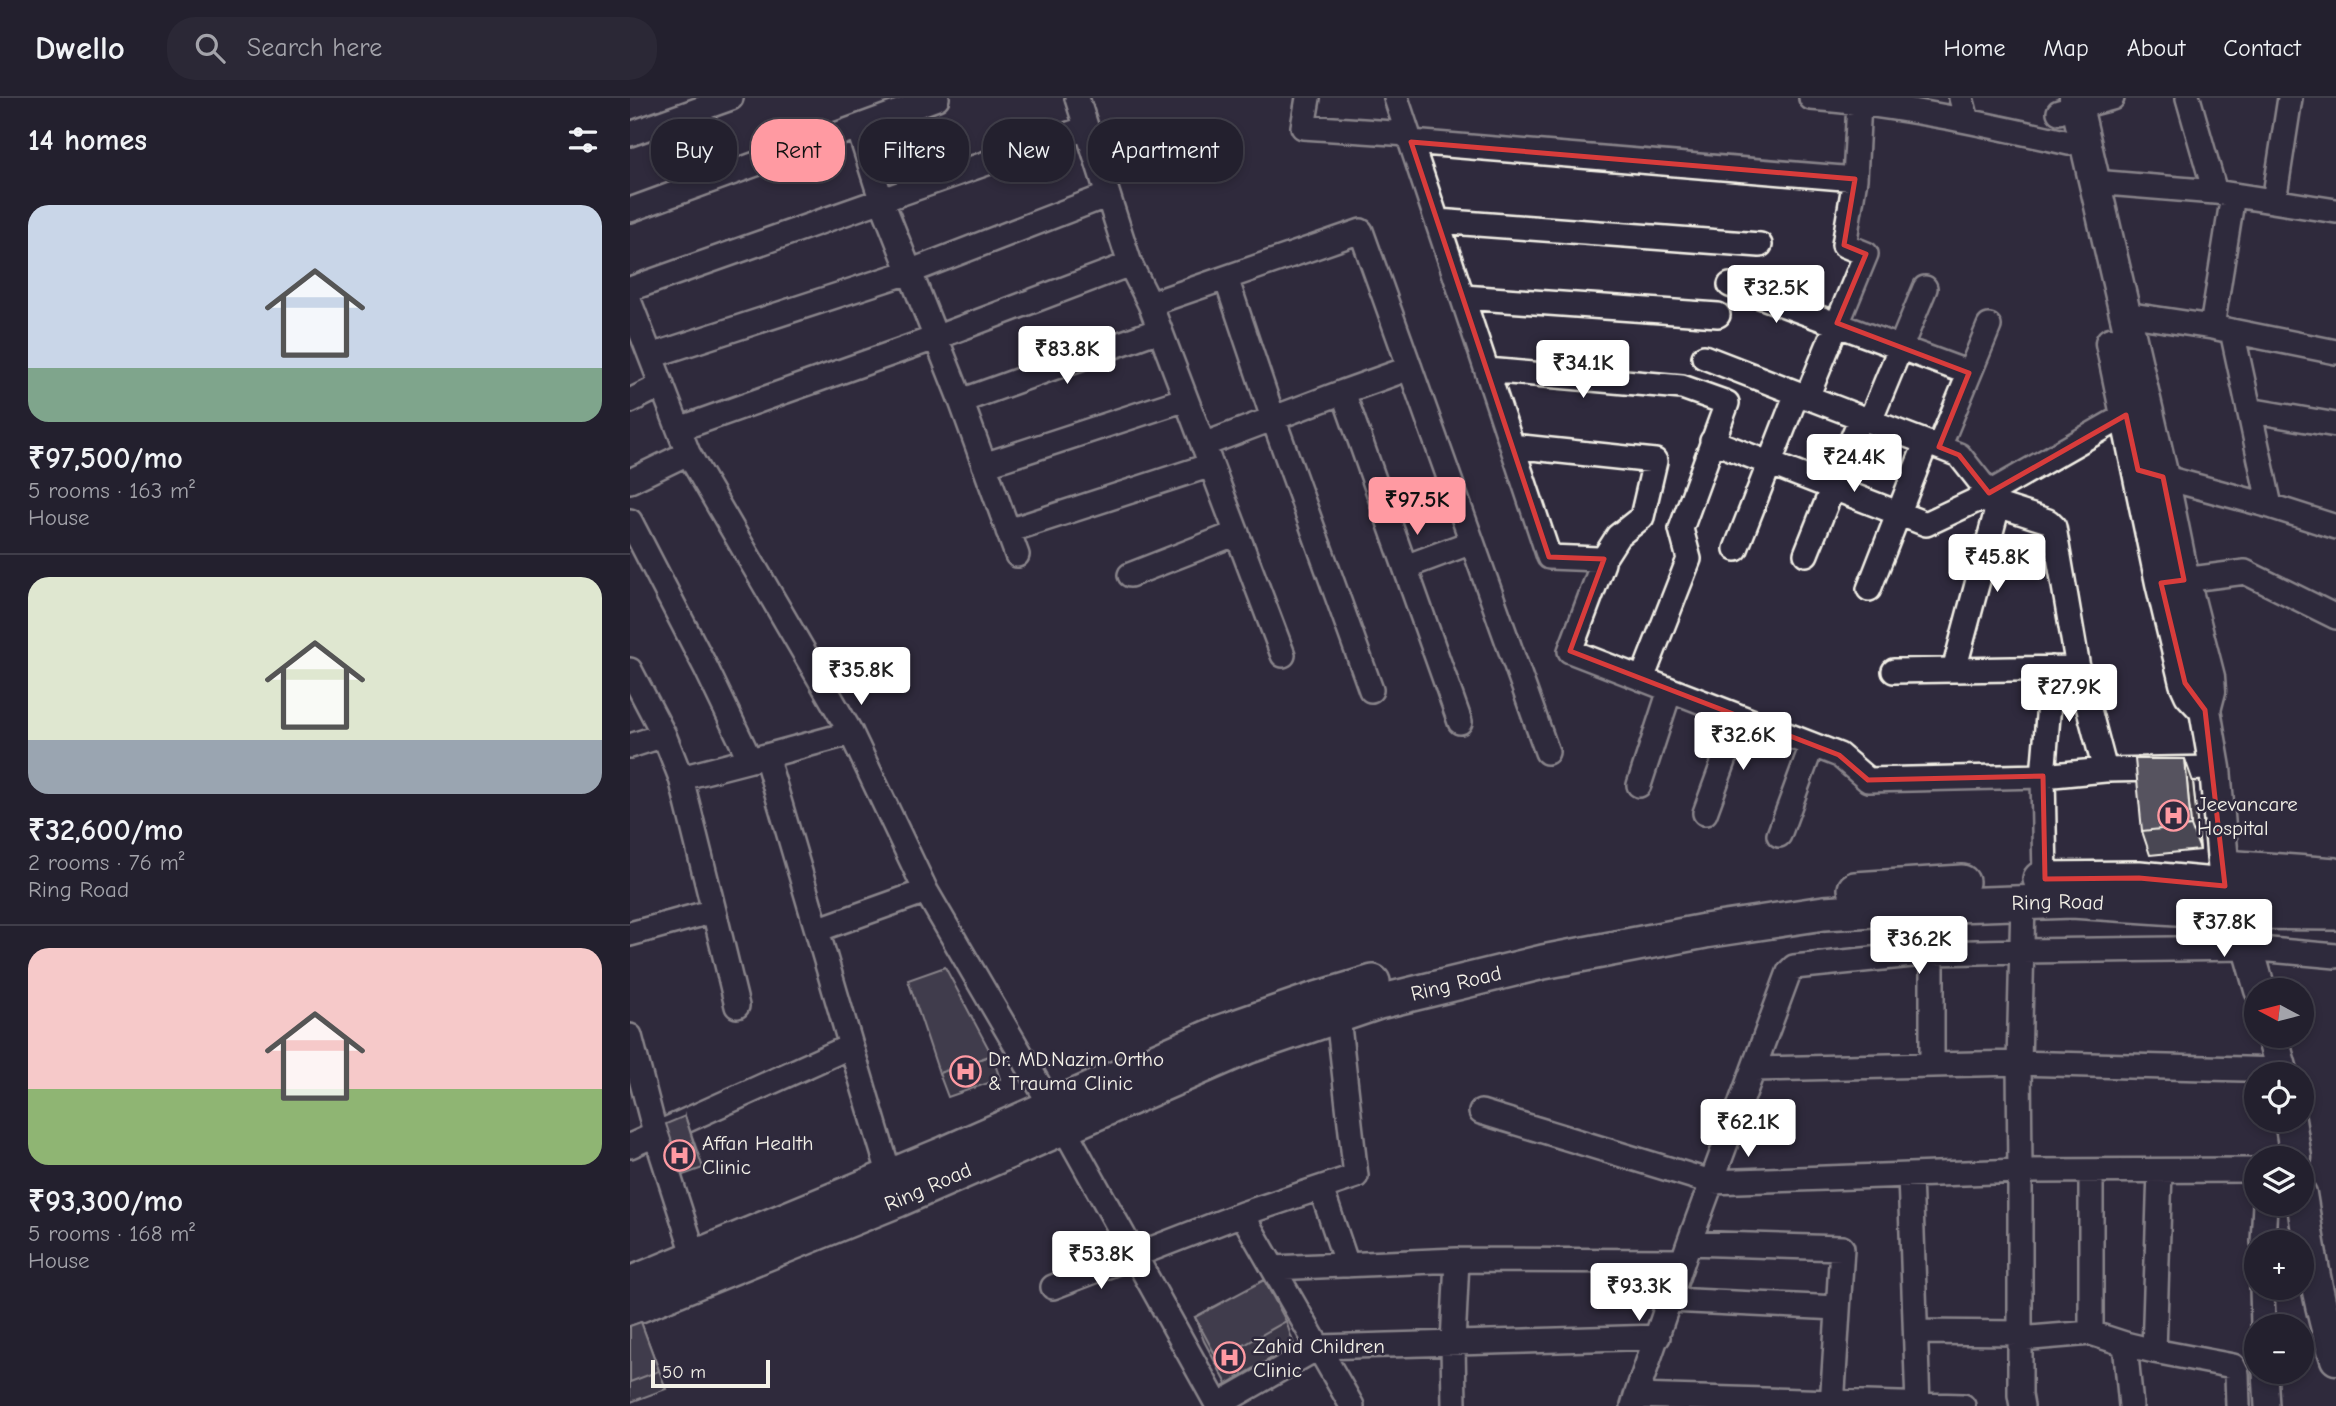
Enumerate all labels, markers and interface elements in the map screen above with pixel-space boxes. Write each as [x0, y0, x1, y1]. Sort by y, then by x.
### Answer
search box [167, 17, 657, 80]
text: Dwello [35, 29, 125, 67]
icon: search [191, 29, 229, 67]
text: Search here [247, 33, 382, 63]
text: Home [1944, 34, 2005, 62]
text: Map [2043, 34, 2089, 62]
text: About [2127, 34, 2185, 62]
text: Contact [2223, 34, 2301, 62]
chip: Buy [651, 119, 737, 182]
chip: Rent [751, 119, 845, 182]
chip: Filters [859, 119, 969, 182]
chip: New [983, 119, 1074, 182]
chip: Apartment [1088, 119, 1243, 182]
icon: filters [564, 121, 602, 159]
text: 14 homes [28, 123, 147, 158]
icon: home [252, 250, 378, 376]
pin: ₹32.5K [1719, 266, 1833, 325]
text: ₹32.5K [1743, 274, 1809, 301]
pin: ₹83.8K [1010, 327, 1124, 386]
text: ₹83.8K [1034, 335, 1100, 362]
pin: ₹34.1K [1526, 341, 1640, 400]
text: ₹34.1K [1552, 349, 1614, 376]
pin: ₹24.4K [1797, 434, 1911, 494]
text: ₹97,500/mo [28, 441, 183, 476]
text: ₹24.4K [1823, 443, 1885, 470]
text: 5 rooms · 163 m² [28, 477, 195, 504]
pin: ₹97.5K [1360, 478, 1474, 537]
text: ₹97.5K [1385, 486, 1449, 513]
text: House [28, 504, 90, 531]
pin: ₹45.8K [1940, 534, 2054, 594]
text: ₹45.8K [1964, 543, 2030, 570]
icon: home [252, 622, 378, 748]
pin: ₹35.8K [804, 648, 918, 707]
text: ₹35.8K [828, 656, 894, 683]
pin: ₹27.9K [2012, 664, 2126, 724]
text: ₹27.9K [2037, 673, 2101, 700]
pin: ₹32.6K [1686, 712, 1800, 772]
text: ₹32.6K [1710, 721, 1776, 748]
place label: Jeevancare Hospital [2197, 792, 2298, 840]
hospital icon: Jeevancare Hospital [2157, 799, 2191, 833]
text: ₹32,600/mo [28, 813, 183, 848]
text: 2 rooms · 76 m² [28, 849, 184, 876]
text: Ring Road [28, 876, 129, 903]
street label: Ring Road [2011, 889, 2105, 915]
pin: ₹37.8K [2167, 900, 2281, 959]
text: ₹37.8K [2192, 908, 2256, 935]
pin: ₹36.2K [1862, 916, 1976, 976]
text: ₹36.2K [1886, 925, 1952, 952]
street label: Ring Road [1408, 961, 1504, 1006]
north arrow [2244, 978, 2314, 1048]
map controls [2244, 978, 2314, 1384]
icon: home [252, 993, 378, 1119]
place label: Dr. MD.Nazim Ortho & Trauma Clinic [988, 1047, 1164, 1095]
hospital icon: Dr. MD.Nazim Ortho & Trauma Clinic [948, 1054, 982, 1088]
button: locate [2244, 1062, 2314, 1132]
pin: ₹62.1K [1691, 1100, 1805, 1159]
text: ₹62.1K [1717, 1108, 1779, 1135]
place label: Affan Health Clinic [702, 1131, 813, 1179]
hospital icon: Affan Health Clinic [662, 1138, 696, 1172]
button: layers [2244, 1146, 2314, 1216]
street label: Ring Road [881, 1157, 975, 1216]
text: ₹93,300/mo [28, 1184, 183, 1219]
text: 5 rooms · 168 m² [28, 1220, 195, 1247]
button: + [2244, 1230, 2314, 1300]
pin: ₹53.8K [1044, 1232, 1158, 1291]
text: ₹53.8K [1068, 1240, 1134, 1267]
text: House [28, 1247, 90, 1274]
pin: ₹93.3K [1582, 1264, 1696, 1323]
text: ₹93.3K [1607, 1272, 1671, 1299]
button: − [2244, 1314, 2314, 1384]
place label: Zahid Children Clinic [1253, 1334, 1385, 1382]
hospital icon: Zahid Children Clinic [1213, 1341, 1247, 1375]
scale bar [651, 1357, 770, 1389]
text: 50 m [662, 1361, 706, 1383]

